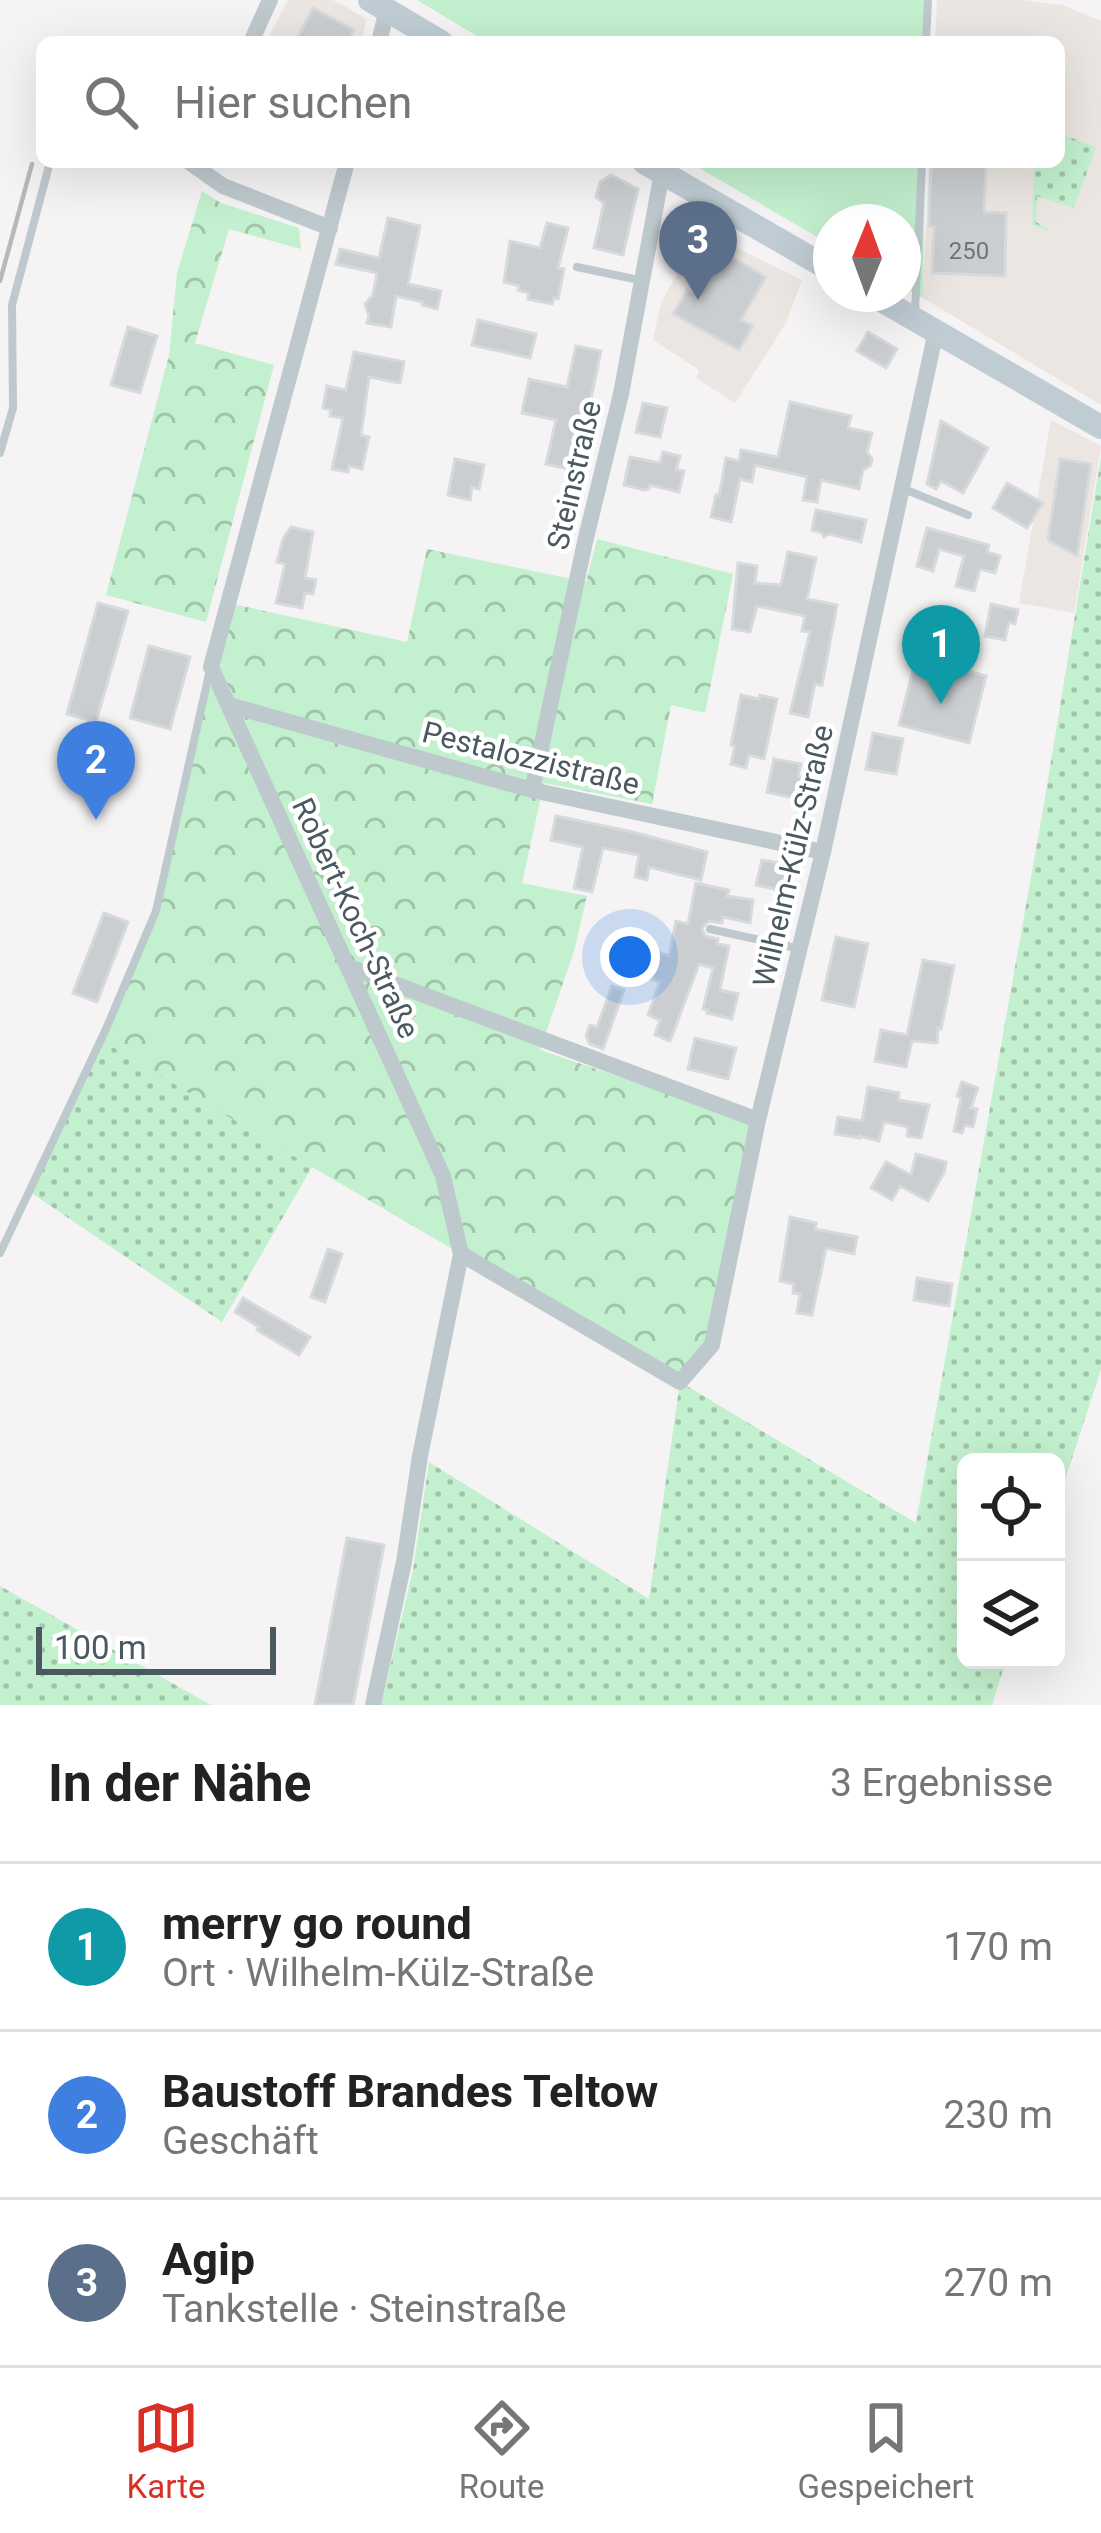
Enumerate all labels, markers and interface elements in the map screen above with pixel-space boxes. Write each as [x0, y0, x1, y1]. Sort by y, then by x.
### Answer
search box [36, 36, 1065, 168]
icon: search [78, 69, 144, 135]
text: Hier suchen [174, 76, 412, 129]
pin: 3 [659, 201, 737, 300]
north arrow [813, 204, 921, 312]
house number: 250 [949, 237, 989, 265]
street label: Steinstraße [540, 397, 608, 553]
pin: 1 [902, 605, 980, 704]
street label: Pestalozzistraße [419, 714, 643, 802]
pin: 2 [57, 721, 135, 820]
street label: Wilhelm-Külz-Straße [746, 721, 840, 991]
street label: Robert-Koch-Straße [285, 792, 427, 1044]
your location [600, 927, 660, 987]
map controls [957, 1453, 1065, 1669]
button: locate [957, 1453, 1065, 1561]
button: layers [957, 1561, 1065, 1669]
scale bar [36, 1621, 276, 1674]
text: 100 m [54, 1628, 147, 1667]
text: In der Nähe [48, 1754, 311, 1813]
text: 3 Ergebnisse [830, 1760, 1053, 1806]
text: merry go round [162, 1897, 472, 1950]
text: 1 [76, 1924, 98, 1970]
text: 170 m [943, 1924, 1053, 1970]
text: Ort · Wilhelm-Külz-Straße [162, 1950, 594, 1996]
text: Baustoff Brandes Teltow [162, 2065, 658, 2118]
text: 2 [76, 2092, 98, 2138]
text: 230 m [943, 2092, 1053, 2138]
text: Geschäft [162, 2118, 319, 2164]
text: Agip [162, 2233, 255, 2286]
text: 3 [76, 2260, 98, 2306]
text: 270 m [943, 2260, 1053, 2306]
text: Tankstelle · Steinstraße [162, 2286, 566, 2332]
tab: Karte [127, 2395, 206, 2506]
tab: Route [459, 2395, 544, 2506]
tab: Gespeichert [798, 2395, 974, 2506]

